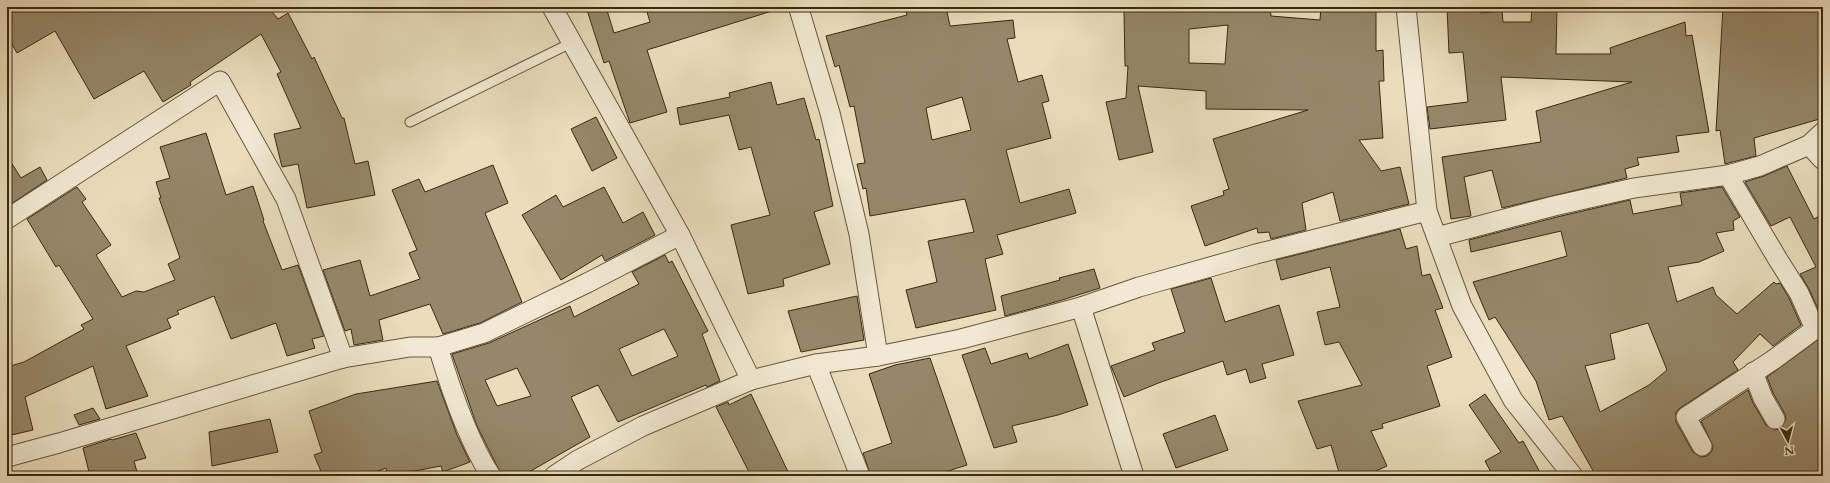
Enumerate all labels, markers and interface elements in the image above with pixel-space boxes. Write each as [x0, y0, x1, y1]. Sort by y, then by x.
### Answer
north arrow [1768, 421, 1808, 461]
text: N [1783, 442, 1795, 459]

